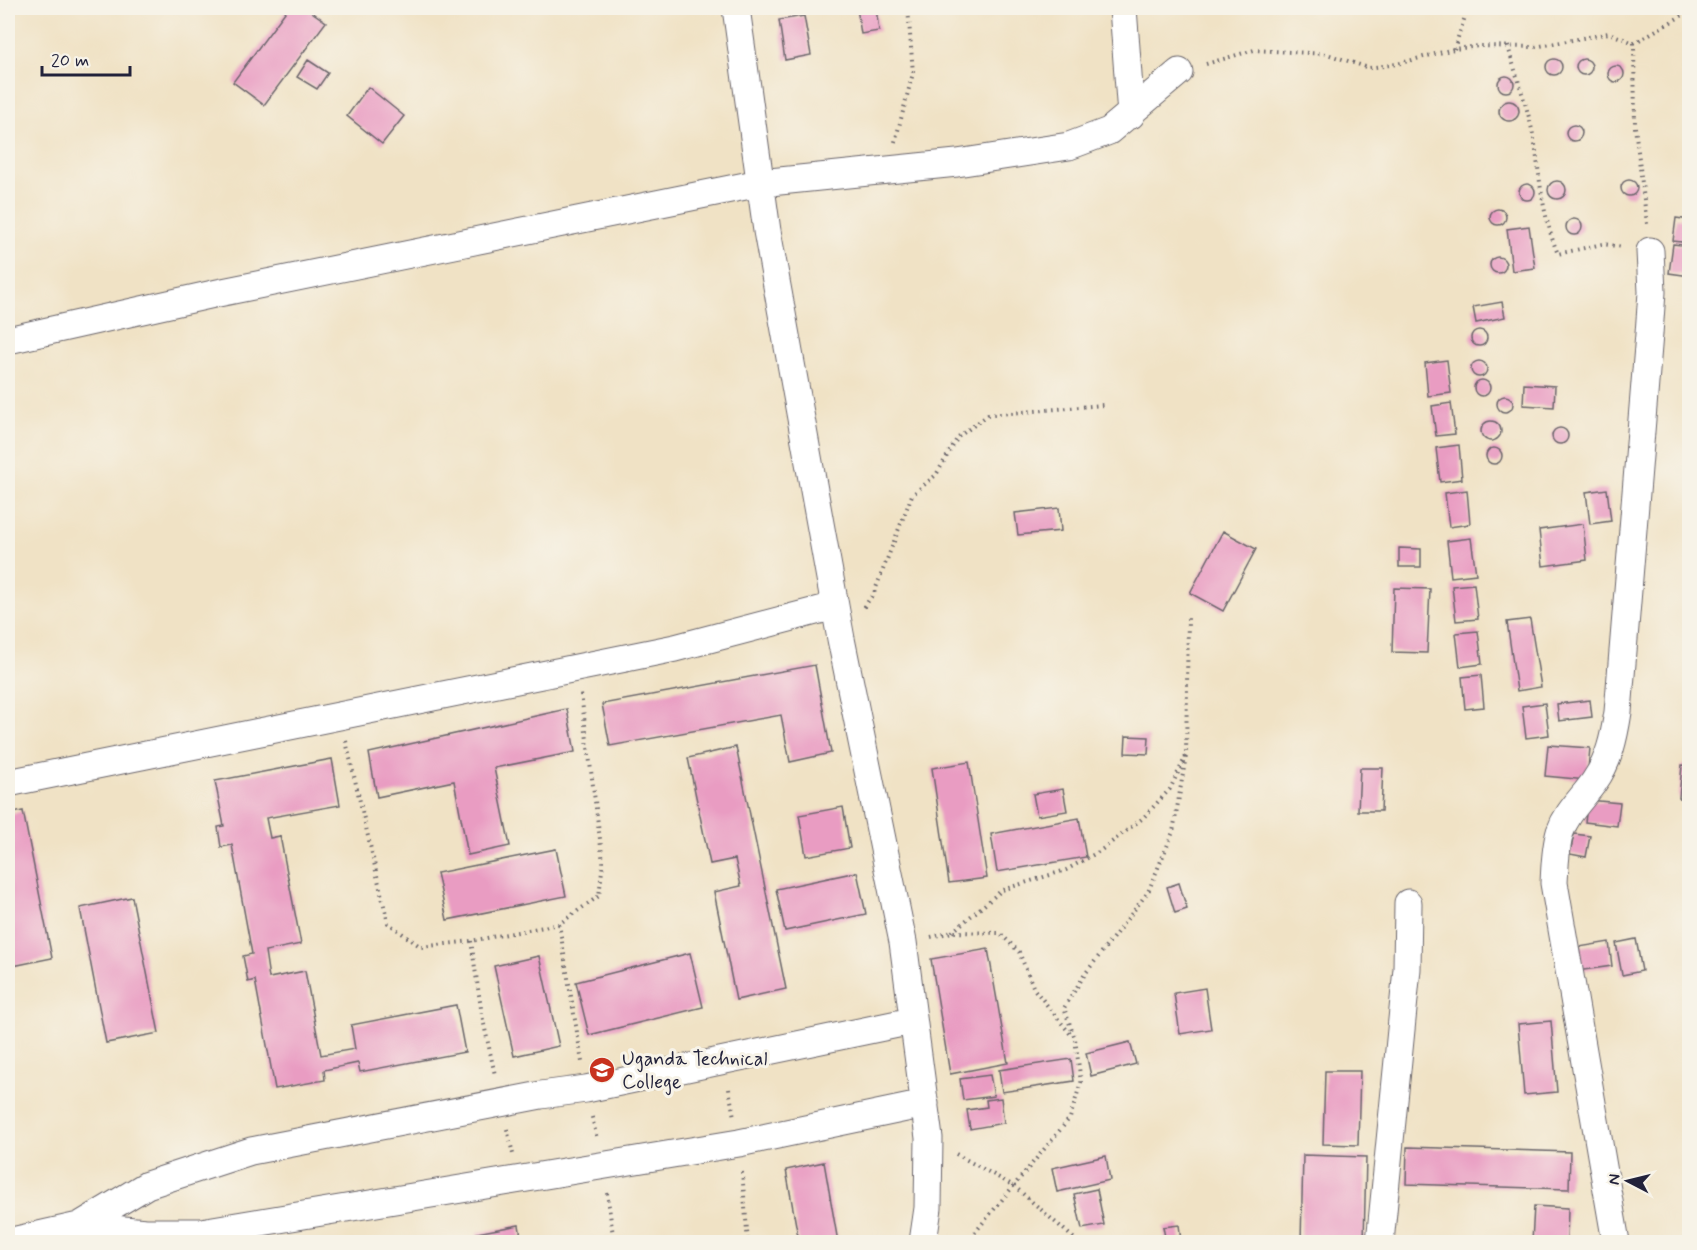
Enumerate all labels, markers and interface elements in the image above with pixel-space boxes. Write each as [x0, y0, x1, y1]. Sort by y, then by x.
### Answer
scale bar [42, 39, 130, 77]
text: 20 m [51, 49, 89, 73]
place label: Uganda Technical College [622, 1046, 767, 1096]
school or university icon: Uganda Technical College [587, 1055, 617, 1085]
north arrow [1598, 1151, 1658, 1211]
text: N [1604, 1173, 1626, 1186]

